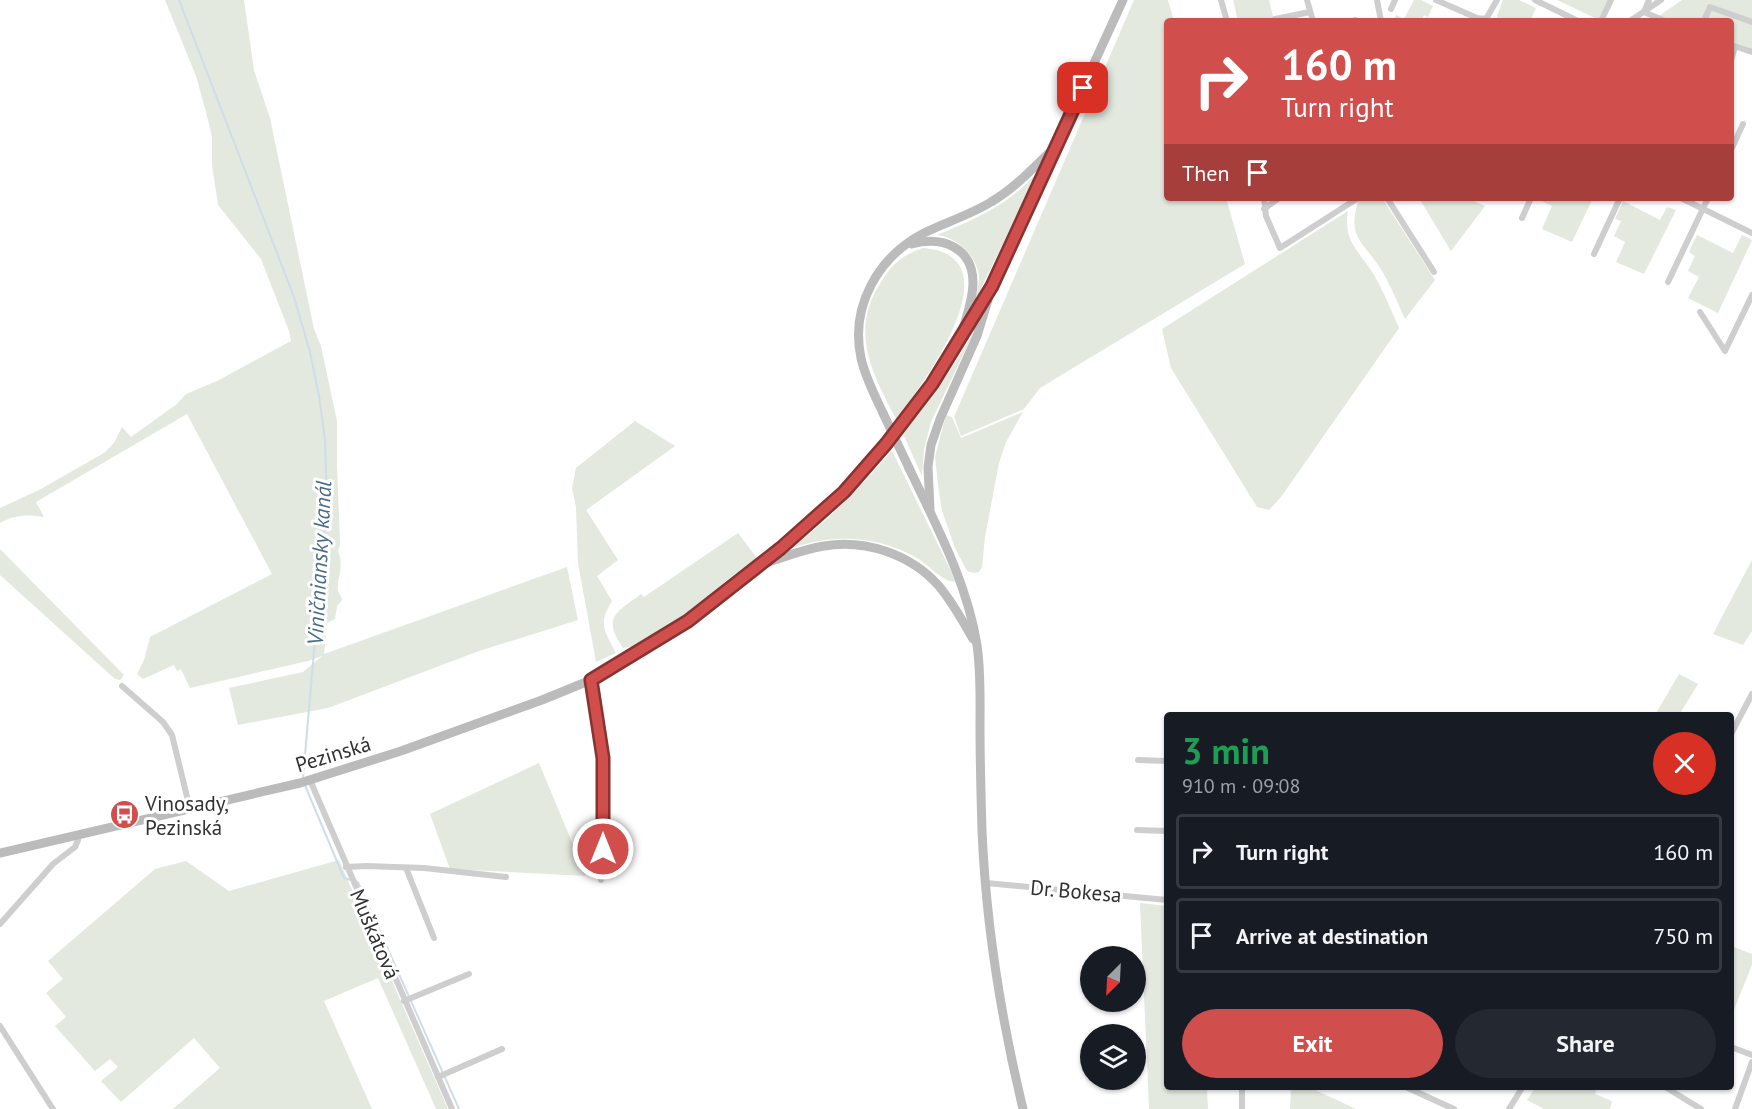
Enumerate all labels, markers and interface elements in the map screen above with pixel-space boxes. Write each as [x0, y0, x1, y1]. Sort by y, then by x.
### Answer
text: 160 m [1281, 37, 1397, 92]
icon: right [1182, 42, 1260, 120]
pin [1057, 62, 1108, 113]
icon: arrive [1066, 71, 1099, 104]
text: Turn right [1281, 90, 1394, 124]
icon: arrive [1241, 156, 1274, 189]
text: Then [1182, 159, 1229, 187]
water label: Viničniansky kanál [301, 480, 337, 646]
text: 3 min [1182, 727, 1270, 774]
street label: Pezinská [292, 730, 374, 778]
button: close [1653, 732, 1716, 795]
text: 910 m · 09:08 [1182, 773, 1300, 799]
place label: Vinosady, Pezinská [144, 790, 229, 841]
bus stop icon: Vinosady, Pezinská [108, 799, 140, 831]
position arrow [571, 817, 635, 881]
icon: right [1185, 835, 1218, 868]
text: Turn right [1236, 838, 1328, 866]
text: 160 m [1653, 838, 1713, 866]
street label: Dr. Bokesa [1029, 874, 1123, 908]
street label: Muškátová [344, 885, 406, 983]
icon: arrive [1185, 919, 1218, 952]
text: Arrive at destination [1236, 922, 1428, 950]
text: 750 m [1653, 922, 1713, 950]
north arrow [1080, 946, 1146, 1012]
map controls [1080, 946, 1146, 1090]
button: Exit [1182, 1009, 1443, 1078]
button: Share [1455, 1009, 1716, 1078]
button: layers [1080, 1024, 1146, 1090]

